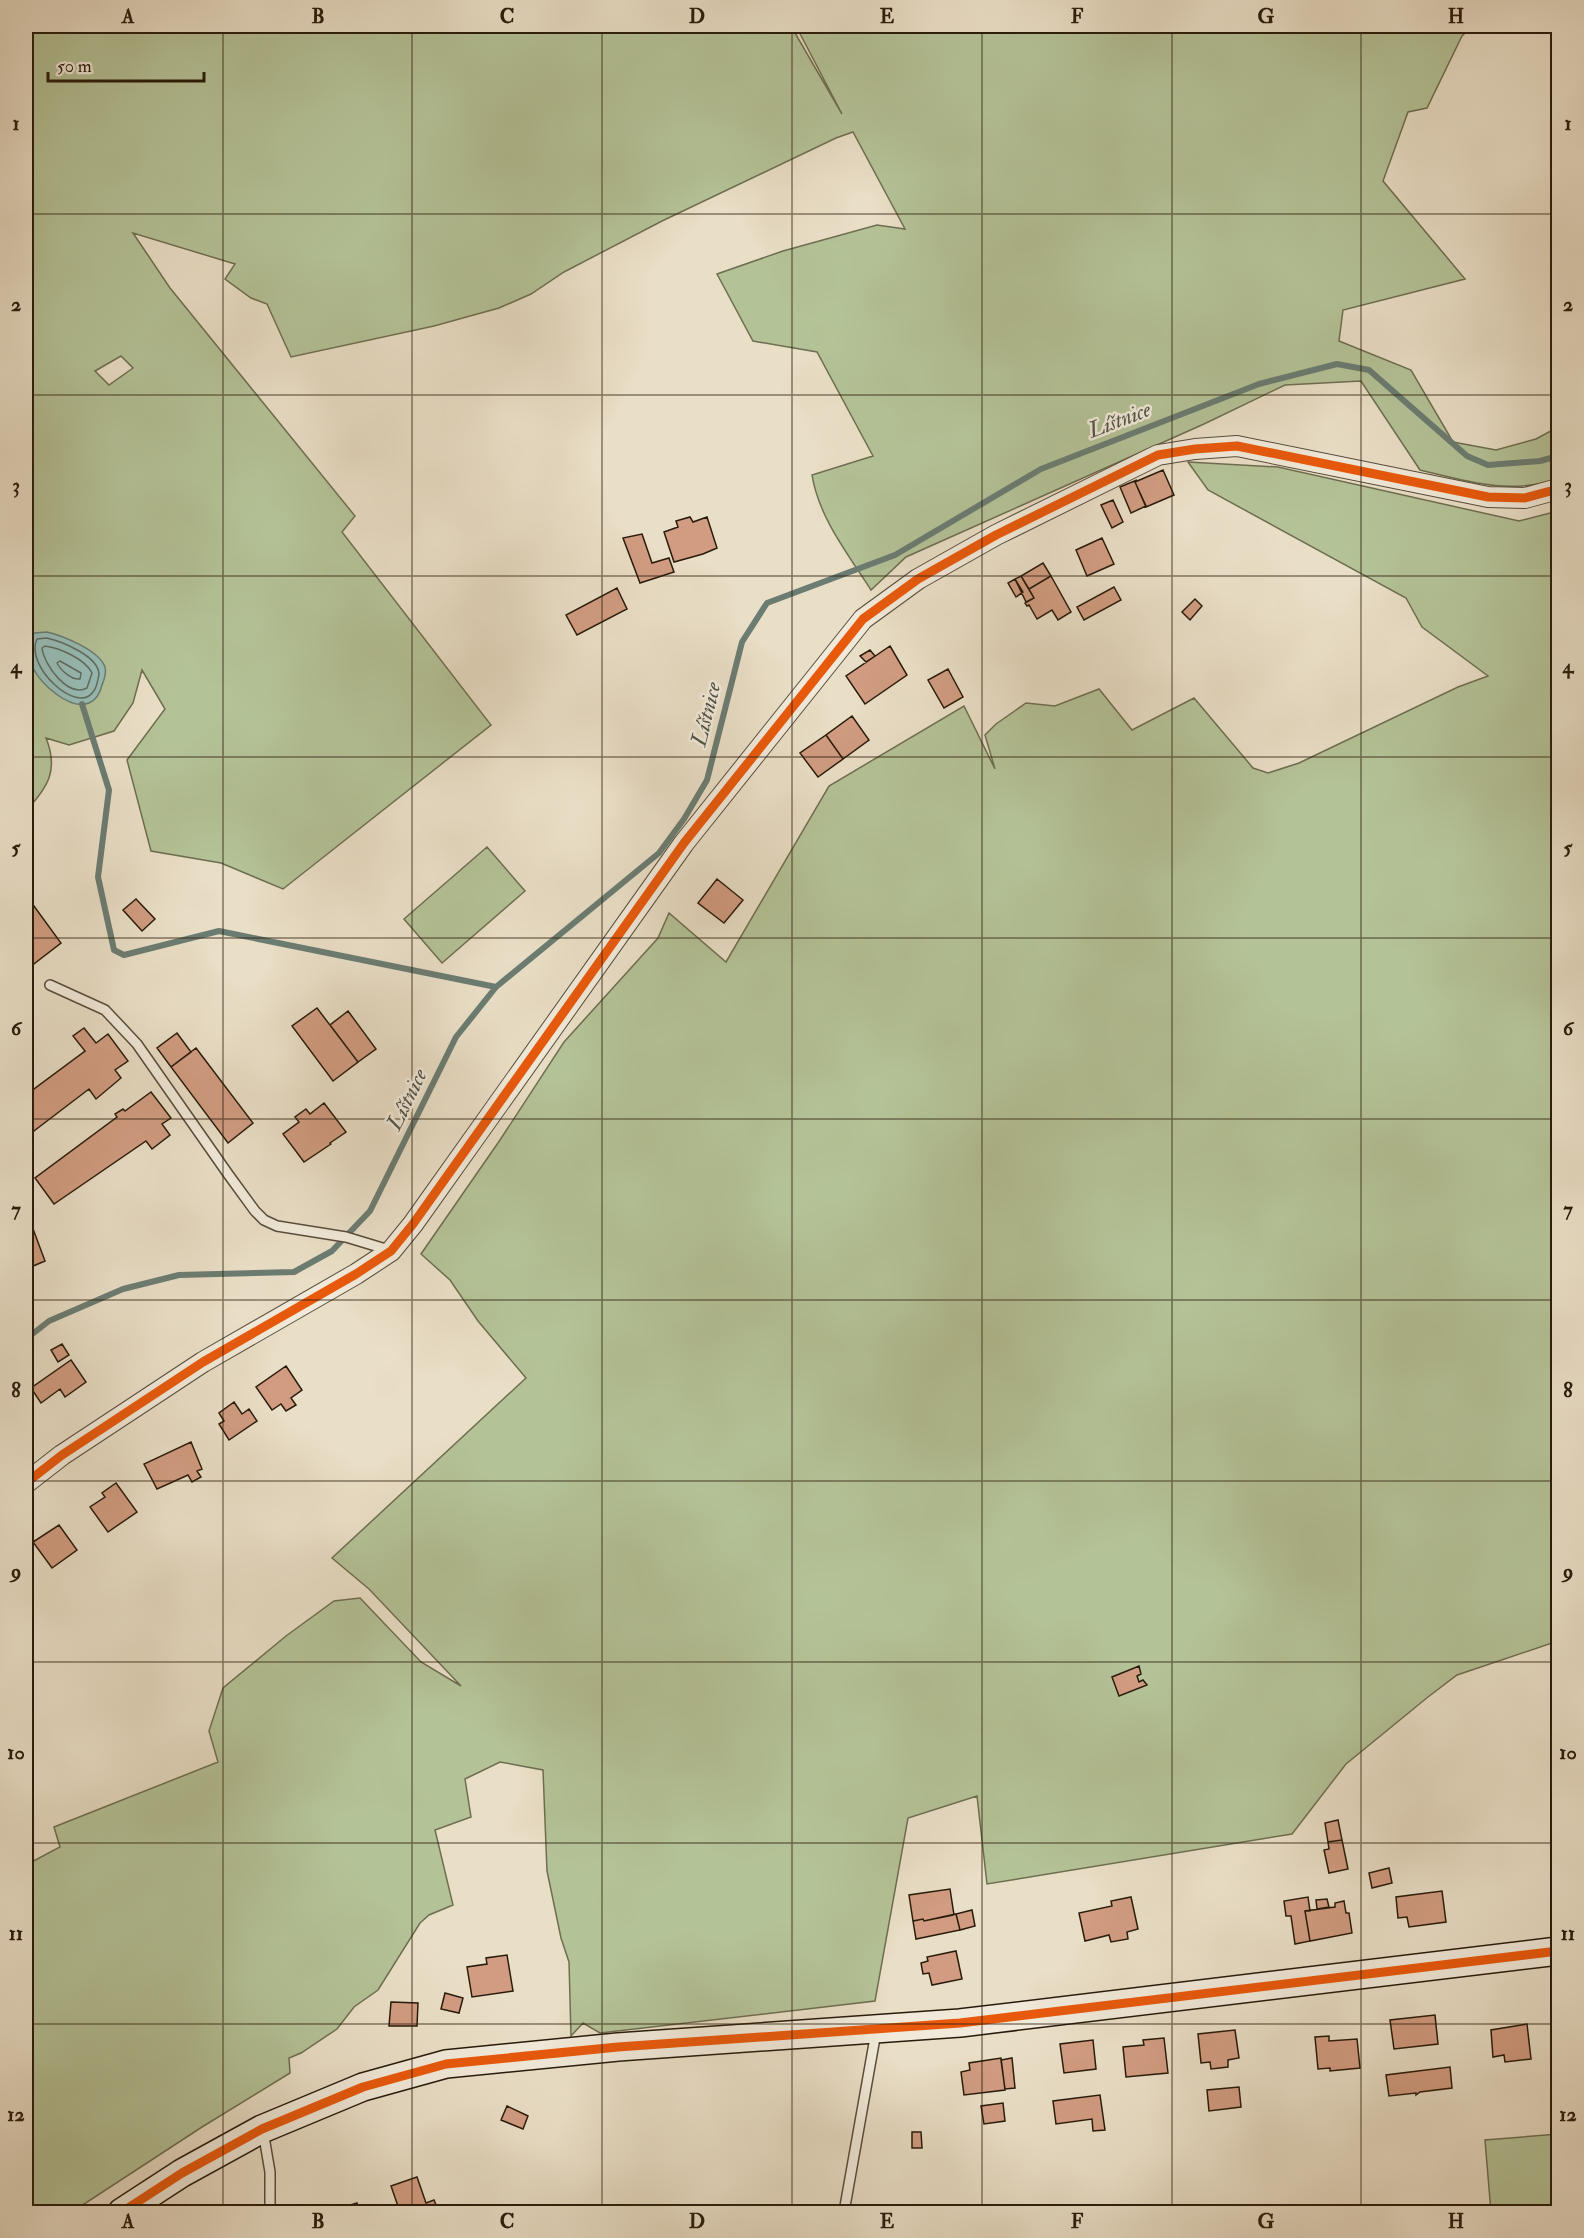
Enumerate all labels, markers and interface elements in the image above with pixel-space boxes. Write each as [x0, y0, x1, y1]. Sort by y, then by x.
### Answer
text: A [121, 4, 135, 29]
text: B [311, 4, 325, 29]
text: C [500, 4, 514, 29]
text: D [689, 4, 705, 29]
text: E [880, 4, 895, 29]
text: F [1071, 4, 1084, 29]
text: G [1258, 4, 1275, 29]
text: H [1448, 4, 1464, 29]
scale bar [48, 45, 204, 83]
text: 50 m [57, 55, 92, 78]
text: 1 [12, 111, 20, 136]
text: 1 [1564, 111, 1572, 136]
text: 2 [11, 292, 21, 317]
text: 2 [1563, 292, 1573, 317]
water label: Líštnice [1083, 395, 1155, 445]
text: 3 [12, 473, 20, 498]
text: 3 [1564, 473, 1572, 498]
text: 4 [10, 654, 23, 679]
text: 4 [1562, 654, 1575, 679]
water label: Líštnice [684, 679, 728, 750]
text: 5 [12, 835, 22, 860]
text: 5 [1564, 835, 1574, 860]
text: 6 [11, 1016, 23, 1041]
text: 6 [1563, 1016, 1575, 1041]
water label: Líštnice [380, 1064, 434, 1136]
text: 7 [11, 1197, 21, 1222]
text: 7 [1563, 1197, 1573, 1222]
text: 8 [11, 1378, 21, 1403]
text: 8 [1563, 1378, 1573, 1403]
text: 9 [9, 1559, 21, 1584]
text: 9 [1561, 1559, 1573, 1584]
text: 10 [7, 1740, 25, 1765]
text: 10 [1559, 1740, 1577, 1765]
text: 11 [9, 1921, 23, 1946]
text: 11 [1561, 1921, 1575, 1946]
text: 12 [7, 2102, 25, 2127]
text: 12 [1559, 2102, 1577, 2127]
text: A [121, 2209, 135, 2234]
text: B [311, 2209, 325, 2234]
text: C [500, 2209, 514, 2234]
text: D [689, 2209, 705, 2234]
text: E [880, 2209, 895, 2234]
text: F [1071, 2209, 1084, 2234]
text: G [1258, 2209, 1275, 2234]
text: H [1448, 2209, 1464, 2234]

